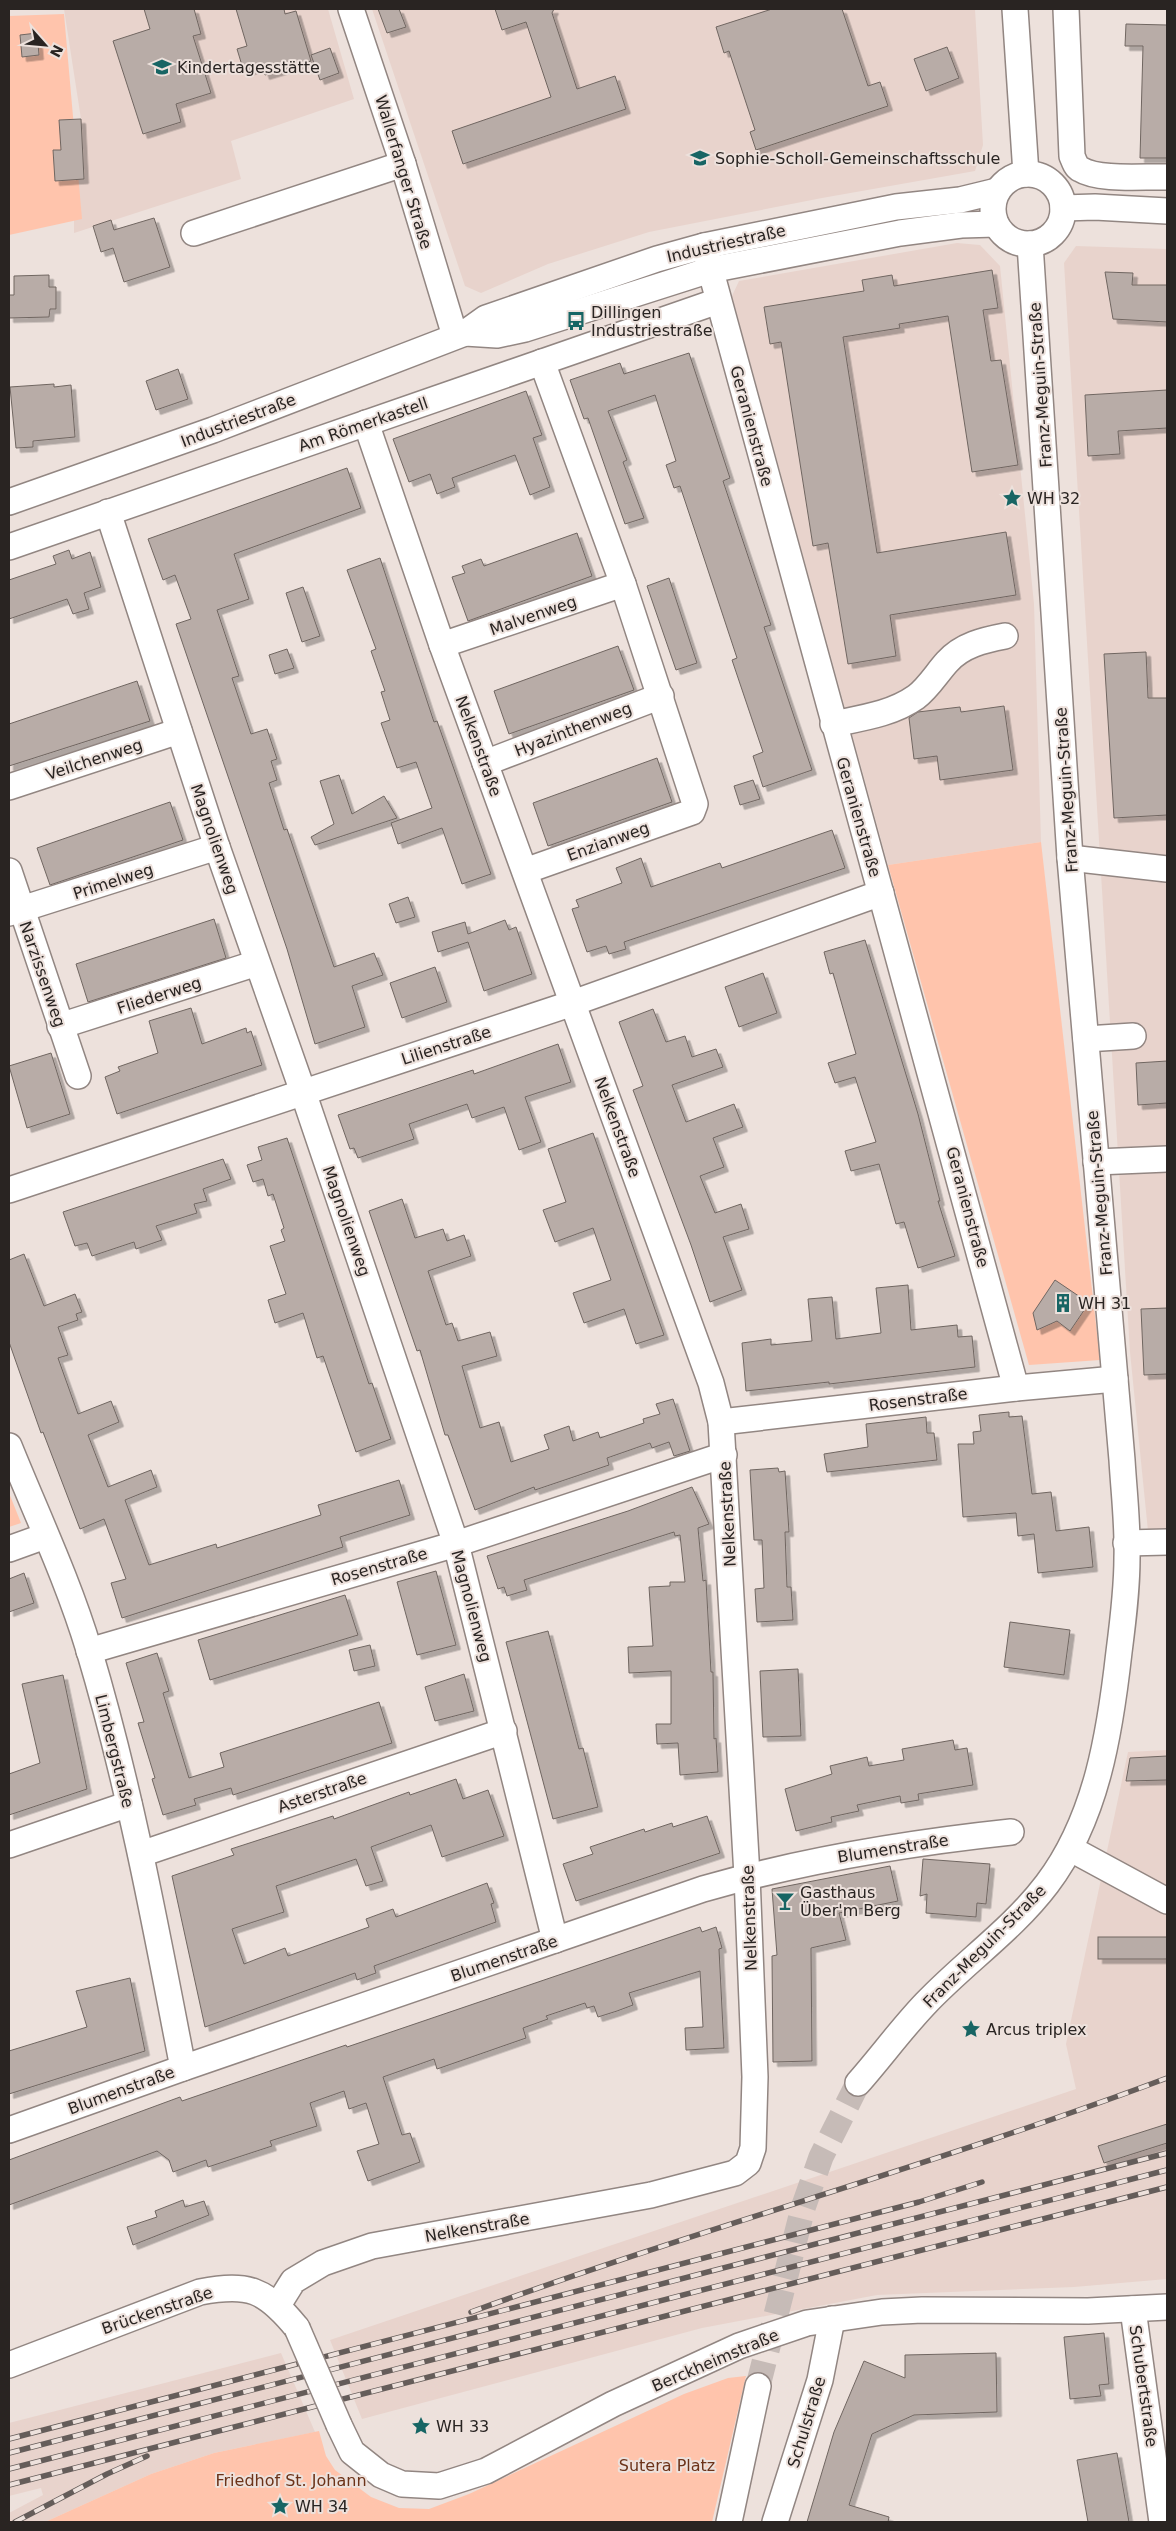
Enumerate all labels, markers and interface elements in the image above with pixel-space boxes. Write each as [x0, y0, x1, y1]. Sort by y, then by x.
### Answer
north arrow [20, 20, 70, 70]
text: N [47, 42, 66, 60]
school or university icon: Kindertagesstätte [151, 56, 173, 78]
place label: Kindertagesstätte [177, 58, 320, 77]
street label: Wallerfanger Straße [371, 93, 436, 251]
school or university icon: Sophie-Scholl-Gemeinschaftsschule [689, 147, 711, 169]
place label: Sophie-Scholl-Gemeinschaftsschule [715, 149, 1000, 168]
street label: Industriestraße [665, 221, 787, 266]
street label: Franz-Meguin-Straße [1025, 302, 1056, 468]
place label: Dillingen Industriestraße [591, 303, 713, 340]
bus stop icon: Dillingen Industriestraße [565, 310, 587, 332]
street label: Geranienstraße [726, 364, 777, 489]
street label: Industriestraße [178, 390, 298, 451]
street label: Am Römerkastell [296, 393, 431, 456]
place icon: WH 32 [1001, 487, 1023, 509]
place label: WH 32 [1027, 489, 1080, 508]
street label: Malvenweg [487, 592, 579, 639]
street label: Nelkenstraße [452, 693, 506, 799]
street label: Hyazinthenweg [512, 698, 634, 761]
street label: Franz-Meguin-Straße [1051, 707, 1082, 873]
street label: Veilchenweg [43, 735, 145, 784]
street label: Geranienstraße [832, 755, 885, 879]
street label: Magnolienweg [187, 781, 242, 897]
street label: Enzianweg [564, 818, 652, 865]
street label: Primelweg [71, 860, 156, 903]
street label: Narzissenweg [15, 919, 70, 1030]
street label: Fliederweg [115, 973, 204, 1018]
street label: Lilienstraße [399, 1022, 493, 1069]
street label: Nelkenstraße [591, 1074, 645, 1180]
street label: Franz-Meguin-Straße [1083, 1110, 1116, 1276]
street label: Geranienstraße [942, 1145, 993, 1270]
street label: Magnolienweg [319, 1163, 374, 1279]
building icon: WH 31 [1052, 1292, 1074, 1314]
place label: WH 31 [1078, 1294, 1131, 1313]
street label: Rosenstraße [868, 1384, 969, 1415]
street label: Nelkenstraße [715, 1461, 740, 1567]
street label: Rosenstraße [329, 1544, 430, 1589]
street label: Magnolienweg [447, 1548, 496, 1664]
street label: Limbergstraße [91, 1692, 138, 1810]
street label: Asterstraße [275, 1768, 369, 1817]
street label: Blumenstraße [836, 1830, 950, 1867]
street label: Nelkenstraße [738, 1865, 761, 1971]
street label: Franz-Meguin-Straße [919, 1881, 1050, 2012]
place label: Gasthaus Über'm Berg [800, 1883, 901, 1920]
bar icon: Gasthaus Über'm Berg [774, 1890, 796, 1912]
street label: Blumenstraße [448, 1931, 560, 1986]
place icon: Arcus triplex [960, 2018, 982, 2040]
place label: Arcus triplex [986, 2020, 1086, 2039]
street label: Blumenstraße [65, 2062, 177, 2119]
street label: Nelkenstraße [423, 2209, 531, 2246]
street label: Brückenstraße [99, 2283, 215, 2338]
street label: Schubertstraße [1126, 2324, 1161, 2448]
street label: Berckheimstraße [649, 2325, 782, 2396]
street label: Schulstraße [784, 2374, 829, 2470]
place icon: WH 33 [410, 2415, 432, 2437]
place label: WH 33 [436, 2417, 489, 2436]
park label: Sutera Platz [619, 2456, 715, 2475]
park label: Friedhof St. Johann [215, 2471, 367, 2490]
place icon: WH 34 [269, 2495, 291, 2517]
place label: WH 34 [295, 2497, 348, 2516]

